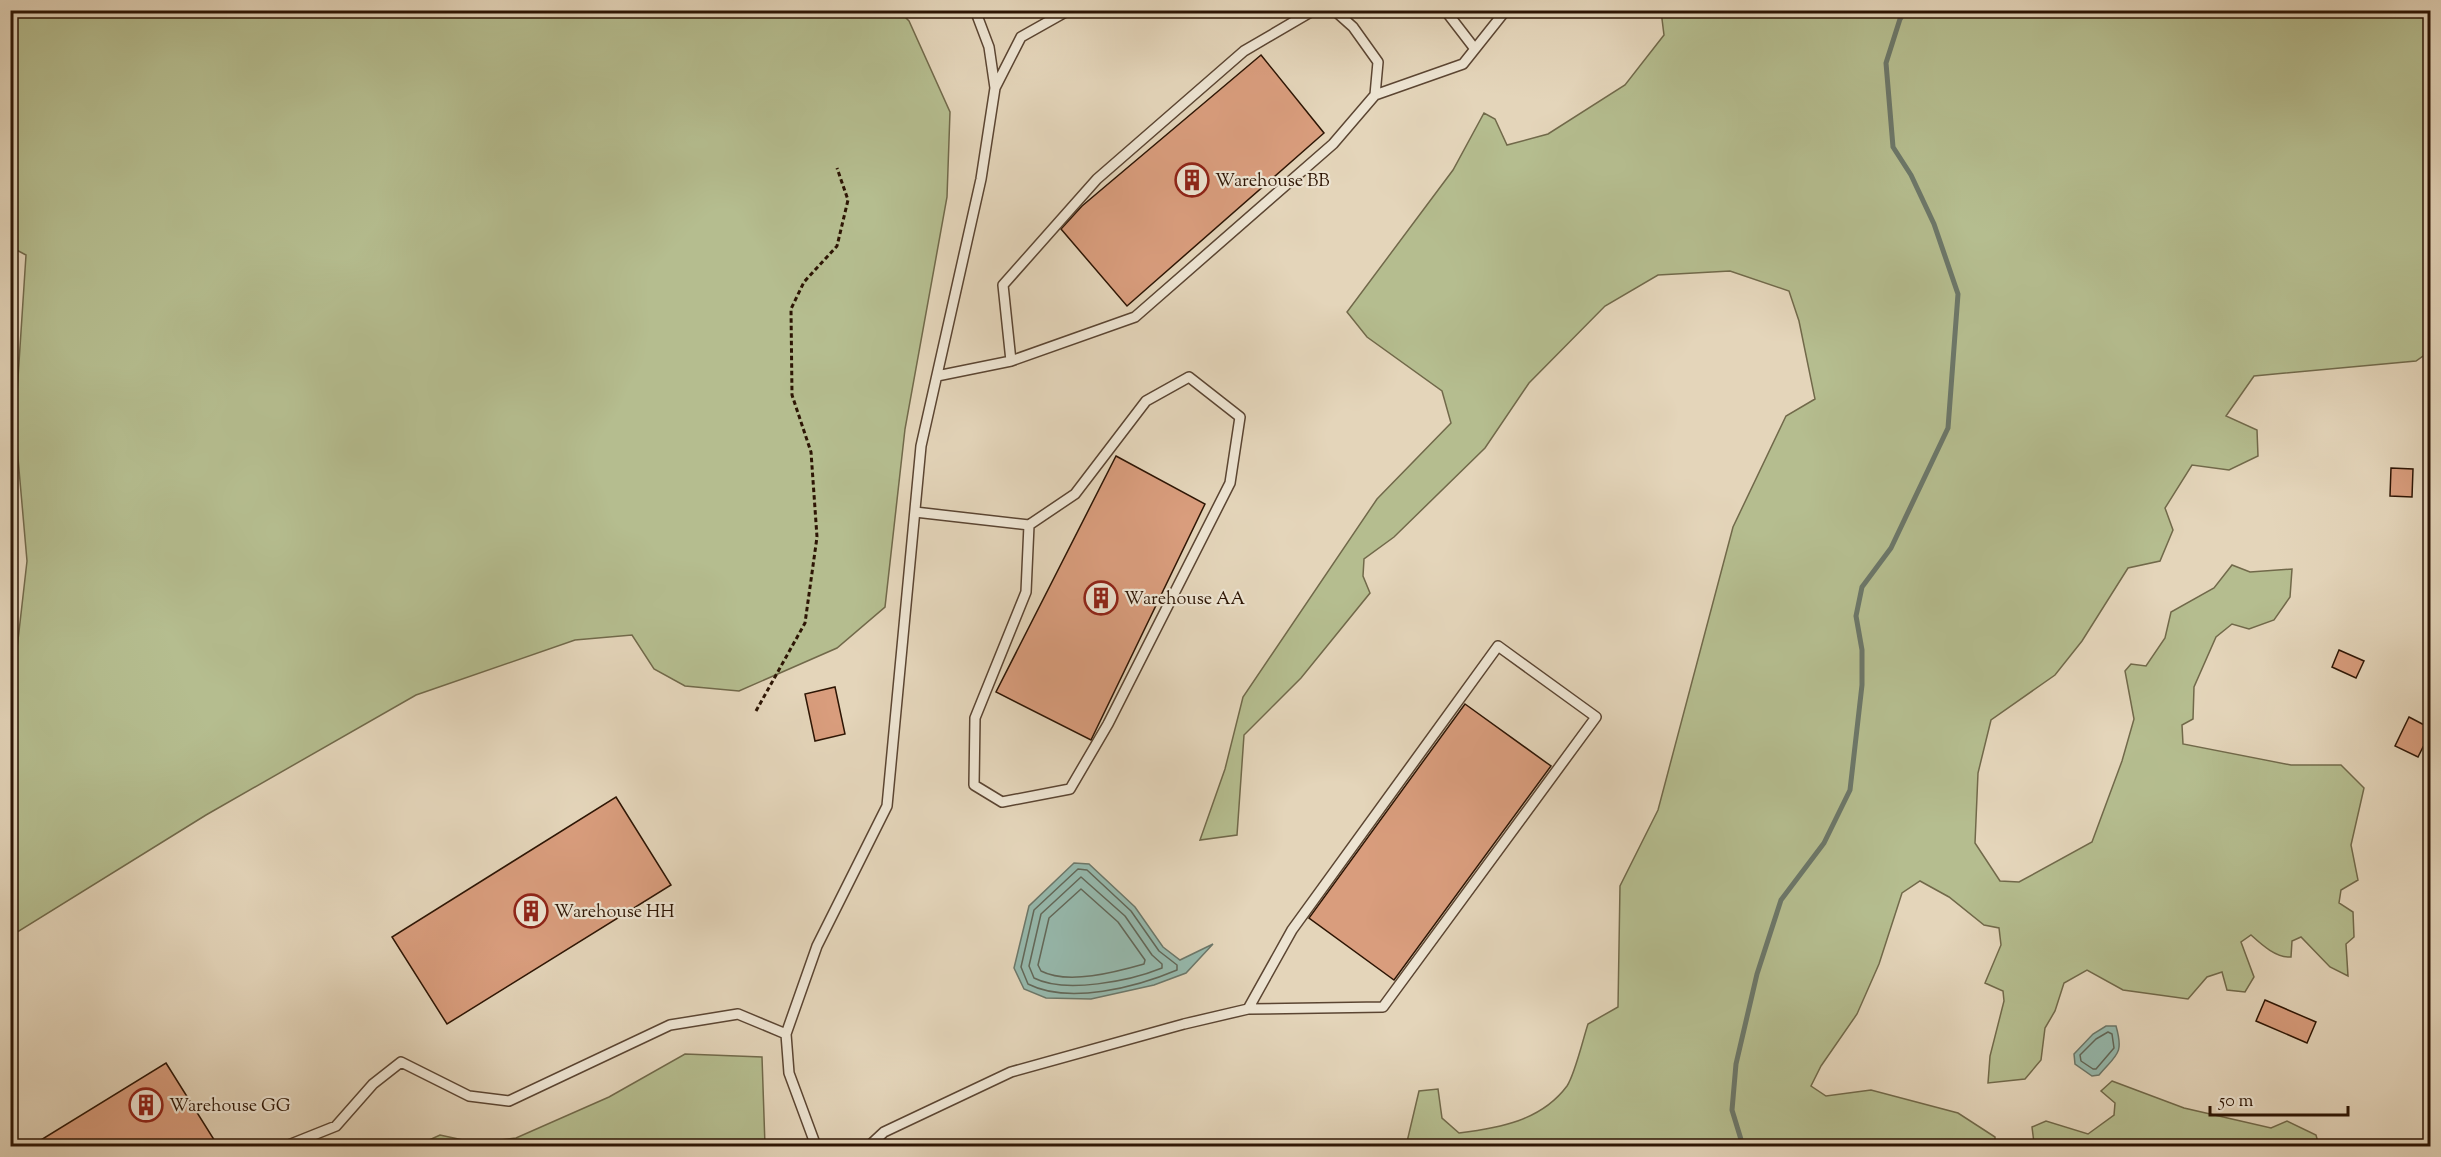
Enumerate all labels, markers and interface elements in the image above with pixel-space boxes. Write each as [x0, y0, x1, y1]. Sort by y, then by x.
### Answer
building icon: Warehouse BB [1174, 162, 1210, 198]
place label: Warehouse BB [1215, 169, 1330, 195]
building icon: Warehouse AA [1083, 580, 1119, 616]
place label: Warehouse AA [1124, 587, 1246, 613]
building icon: Warehouse HH [513, 893, 549, 929]
place label: Warehouse HH [554, 900, 674, 926]
scale bar [2210, 1079, 2348, 1117]
building icon: Warehouse GG [128, 1087, 164, 1123]
text: 50 m [2218, 1089, 2254, 1115]
place label: Warehouse GG [169, 1094, 291, 1120]

